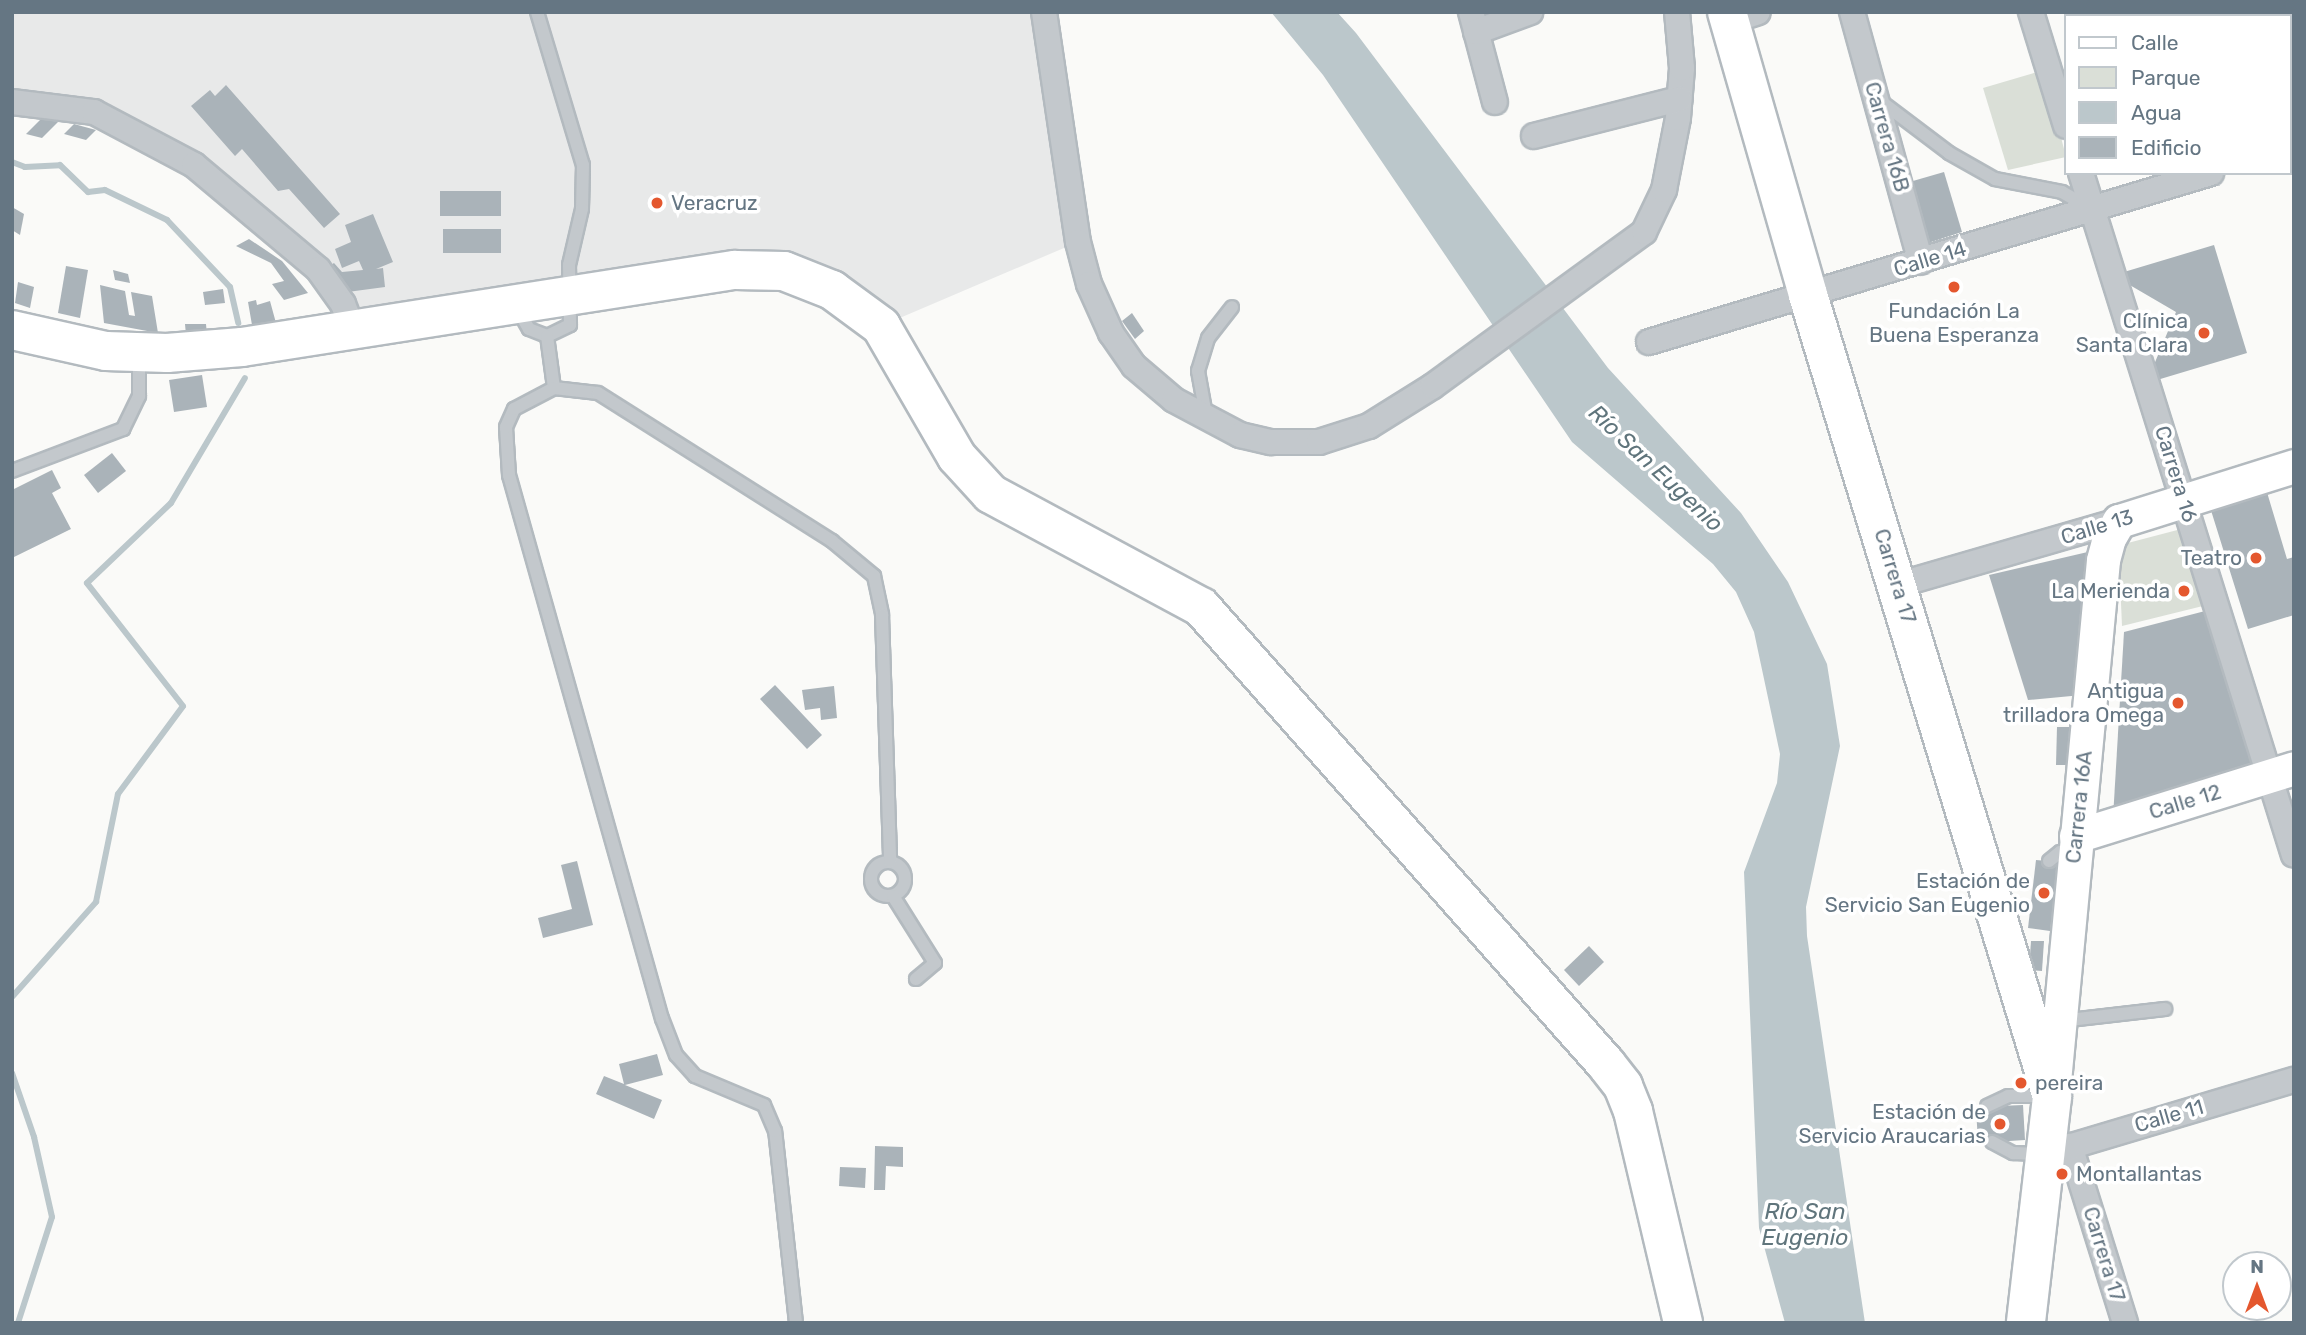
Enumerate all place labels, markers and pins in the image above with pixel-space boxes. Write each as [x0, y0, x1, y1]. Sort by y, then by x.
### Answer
place label: Veracruz [671, 190, 758, 216]
marker: Veracruz [649, 195, 665, 211]
marker: Fundación La Buena Esperanza [1946, 279, 1962, 295]
place label: Fundación La Buena Esperanza [1869, 298, 2039, 348]
place label: Clínica Santa Clara [2076, 308, 2188, 358]
marker: Clínica Santa Clara [2194, 323, 2214, 343]
place label: Teatro [2181, 545, 2242, 571]
marker: Teatro [2248, 550, 2264, 566]
place label: La Merienda [2051, 578, 2170, 604]
marker: La Merienda [2176, 583, 2192, 599]
place label: Antigua trilladora Omega [2003, 678, 2164, 728]
marker: Antigua trilladora Omega [2170, 695, 2186, 711]
place label: Estación de Servicio San Eugenio [1825, 868, 2030, 918]
marker: Estación de Servicio San Eugenio [2036, 885, 2052, 901]
place label: pereira [2035, 1070, 2103, 1096]
marker: pereira [2013, 1075, 2029, 1091]
place label: Estación de Servicio Araucarias [1798, 1099, 1986, 1149]
marker: Estación de Servicio Araucarias [1992, 1116, 2008, 1132]
place label: Montallantas [2076, 1161, 2202, 1187]
marker: Montallantas [2054, 1166, 2070, 1182]

